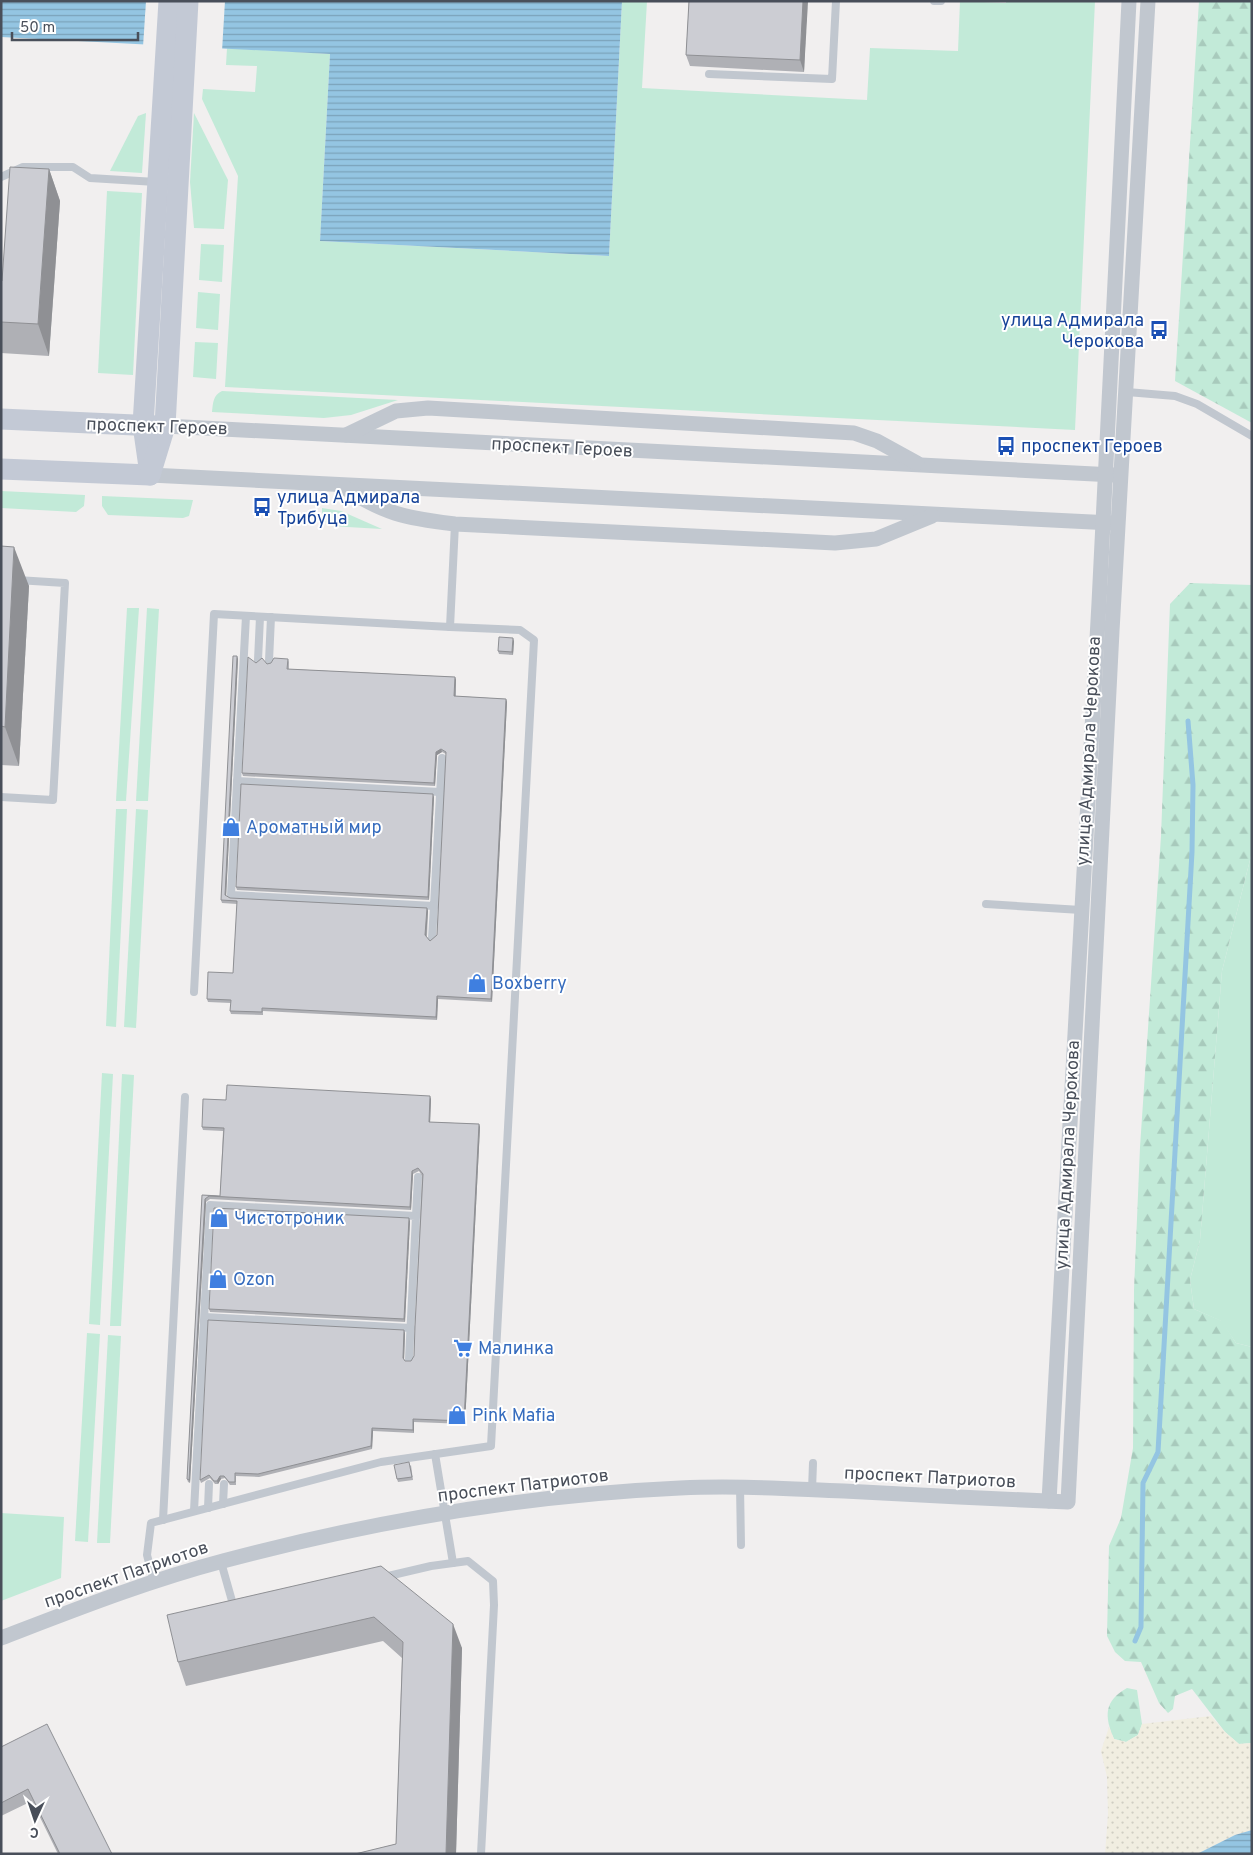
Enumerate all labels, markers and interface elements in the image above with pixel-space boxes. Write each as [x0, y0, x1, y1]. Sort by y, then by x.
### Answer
scale bar [12, 10, 139, 42]
text: 50 m [20, 19, 55, 38]
place label: улица Адмирала Черокова [1001, 310, 1144, 354]
bus stop icon: улица Адмирала Черокова [1148, 319, 1170, 341]
street label: проспект Героев [86, 414, 228, 441]
street label: проспект Героев [491, 433, 633, 464]
bus stop icon: проспект Героев [995, 435, 1017, 457]
place label: проспект Героев [1021, 436, 1163, 459]
place label: улица Адмирала Трибуца [277, 487, 420, 531]
bus stop icon: улица Адмирала Трибуца [251, 496, 273, 518]
street label: улица Адмирала Черокова [1072, 636, 1107, 866]
shop icon: Ароматный мир [220, 816, 242, 838]
place label: Ароматный мир [246, 817, 382, 840]
shop icon: Boxberry [466, 972, 488, 994]
place label: Boxberry [492, 973, 567, 996]
street label: улица Адмирала Черокова [1051, 1040, 1086, 1270]
shop icon: Чистотроник [208, 1207, 230, 1229]
place label: Чистотроник [234, 1208, 345, 1231]
shop icon: Ozon [207, 1268, 229, 1290]
place label: Ozon [233, 1269, 275, 1292]
supermarket icon: Малинка [452, 1337, 474, 1359]
place label: Малинка [478, 1338, 554, 1361]
shop icon: Pink Mafia [446, 1404, 468, 1426]
place label: Pink Mafia [472, 1405, 555, 1428]
street label: проспект Патриотов [843, 1463, 1017, 1494]
street label: проспект Патриотов [436, 1465, 610, 1508]
street label: проспект Патриотов [41, 1537, 212, 1614]
north arrow [10, 1795, 60, 1845]
text: С [29, 1823, 39, 1840]

